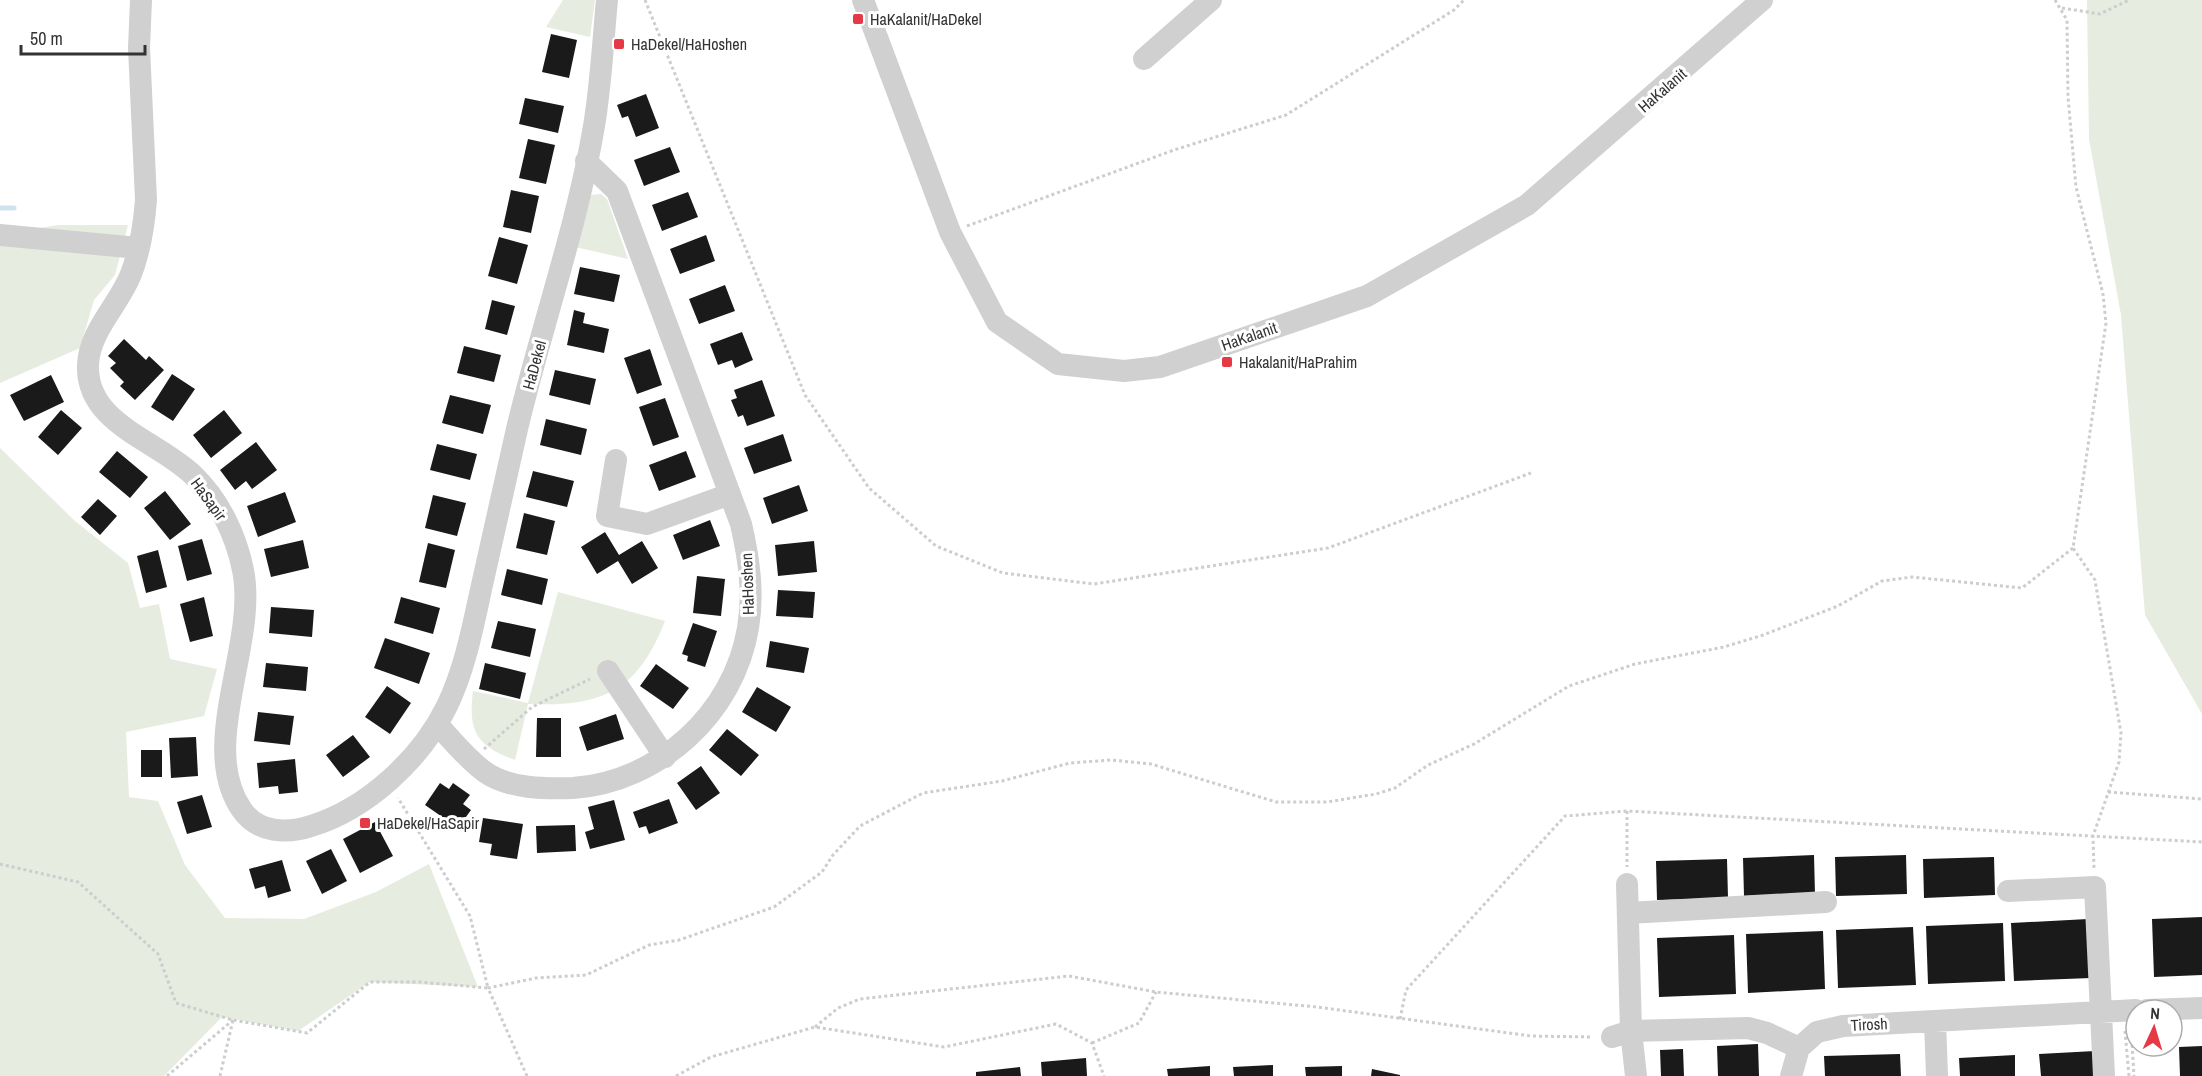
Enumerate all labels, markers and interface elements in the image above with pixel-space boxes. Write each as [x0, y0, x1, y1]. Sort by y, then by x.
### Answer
place label: HaKalanit/HaDekel [870, 8, 982, 30]
marker: HaKalanit/HaDekel [851, 12, 865, 26]
scale bar [21, 18, 146, 56]
text: 50 m [30, 26, 63, 51]
place label: HaDekel/HaHoshen [631, 33, 747, 55]
marker: HaDekel/HaHoshen [612, 37, 626, 51]
street label: HaKalanit [1633, 63, 1691, 117]
street label: HaKalanit [1218, 316, 1280, 356]
street label: HaDekel [517, 338, 551, 392]
place label: Hakalanit/HaPrahim [1239, 351, 1357, 373]
marker: Hakalanit/HaPrahim [1220, 355, 1234, 369]
street label: HaSapir [186, 473, 232, 525]
street label: HaHoshen [735, 553, 759, 615]
place label: HaDekel/HaSapir [377, 812, 480, 834]
marker: HaDekel/HaSapir [358, 816, 372, 830]
north arrow [2124, 998, 2184, 1058]
text: N [2150, 1002, 2161, 1024]
street label: Tirosh [1850, 1012, 1888, 1036]

